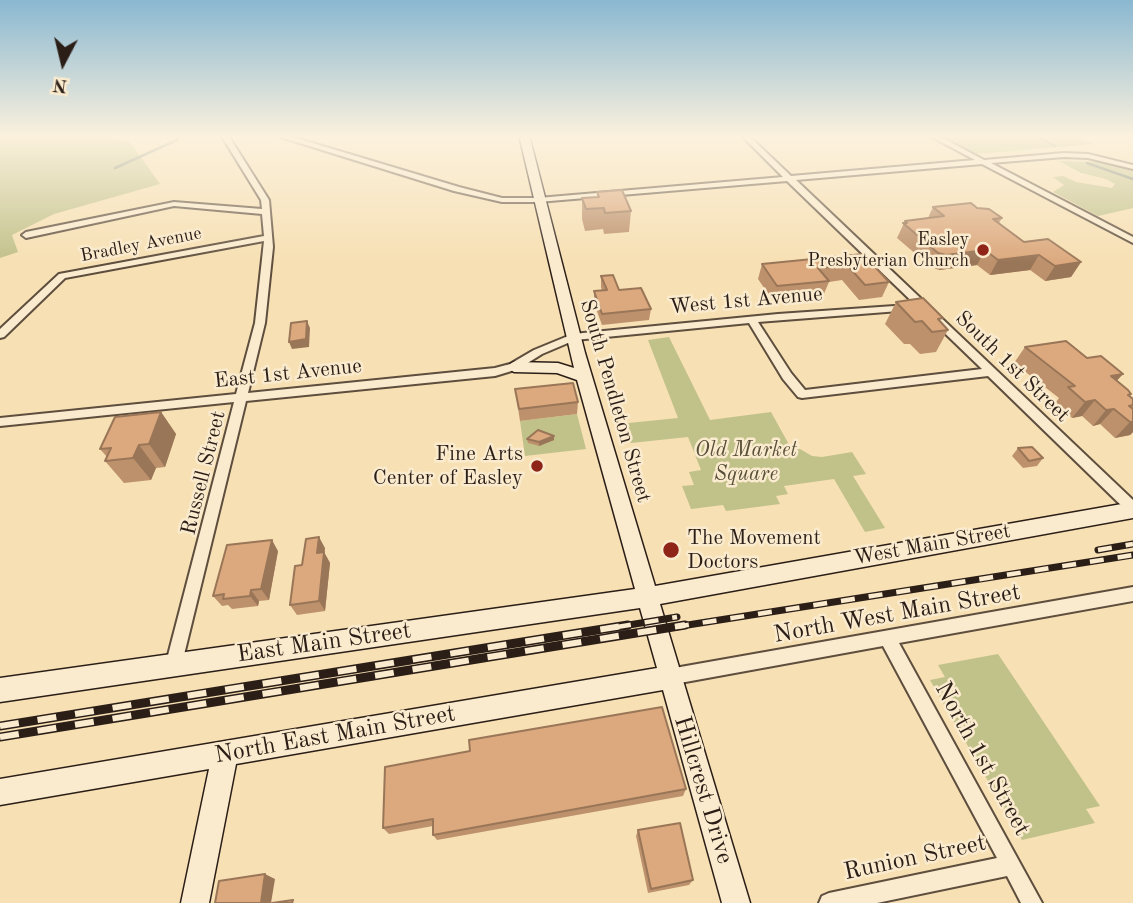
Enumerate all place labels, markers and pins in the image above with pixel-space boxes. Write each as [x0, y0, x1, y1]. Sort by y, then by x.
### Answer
place label: Easley Presbyterian Church [808, 229, 969, 272]
marker: Easley Presbyterian Church [975, 242, 991, 258]
place label: Fine Arts Center of Easley [373, 441, 523, 491]
marker: Fine Arts Center of Easley [529, 458, 545, 474]
place label: The Movement Doctors [687, 525, 821, 575]
marker: The Movement Doctors [661, 540, 681, 560]

